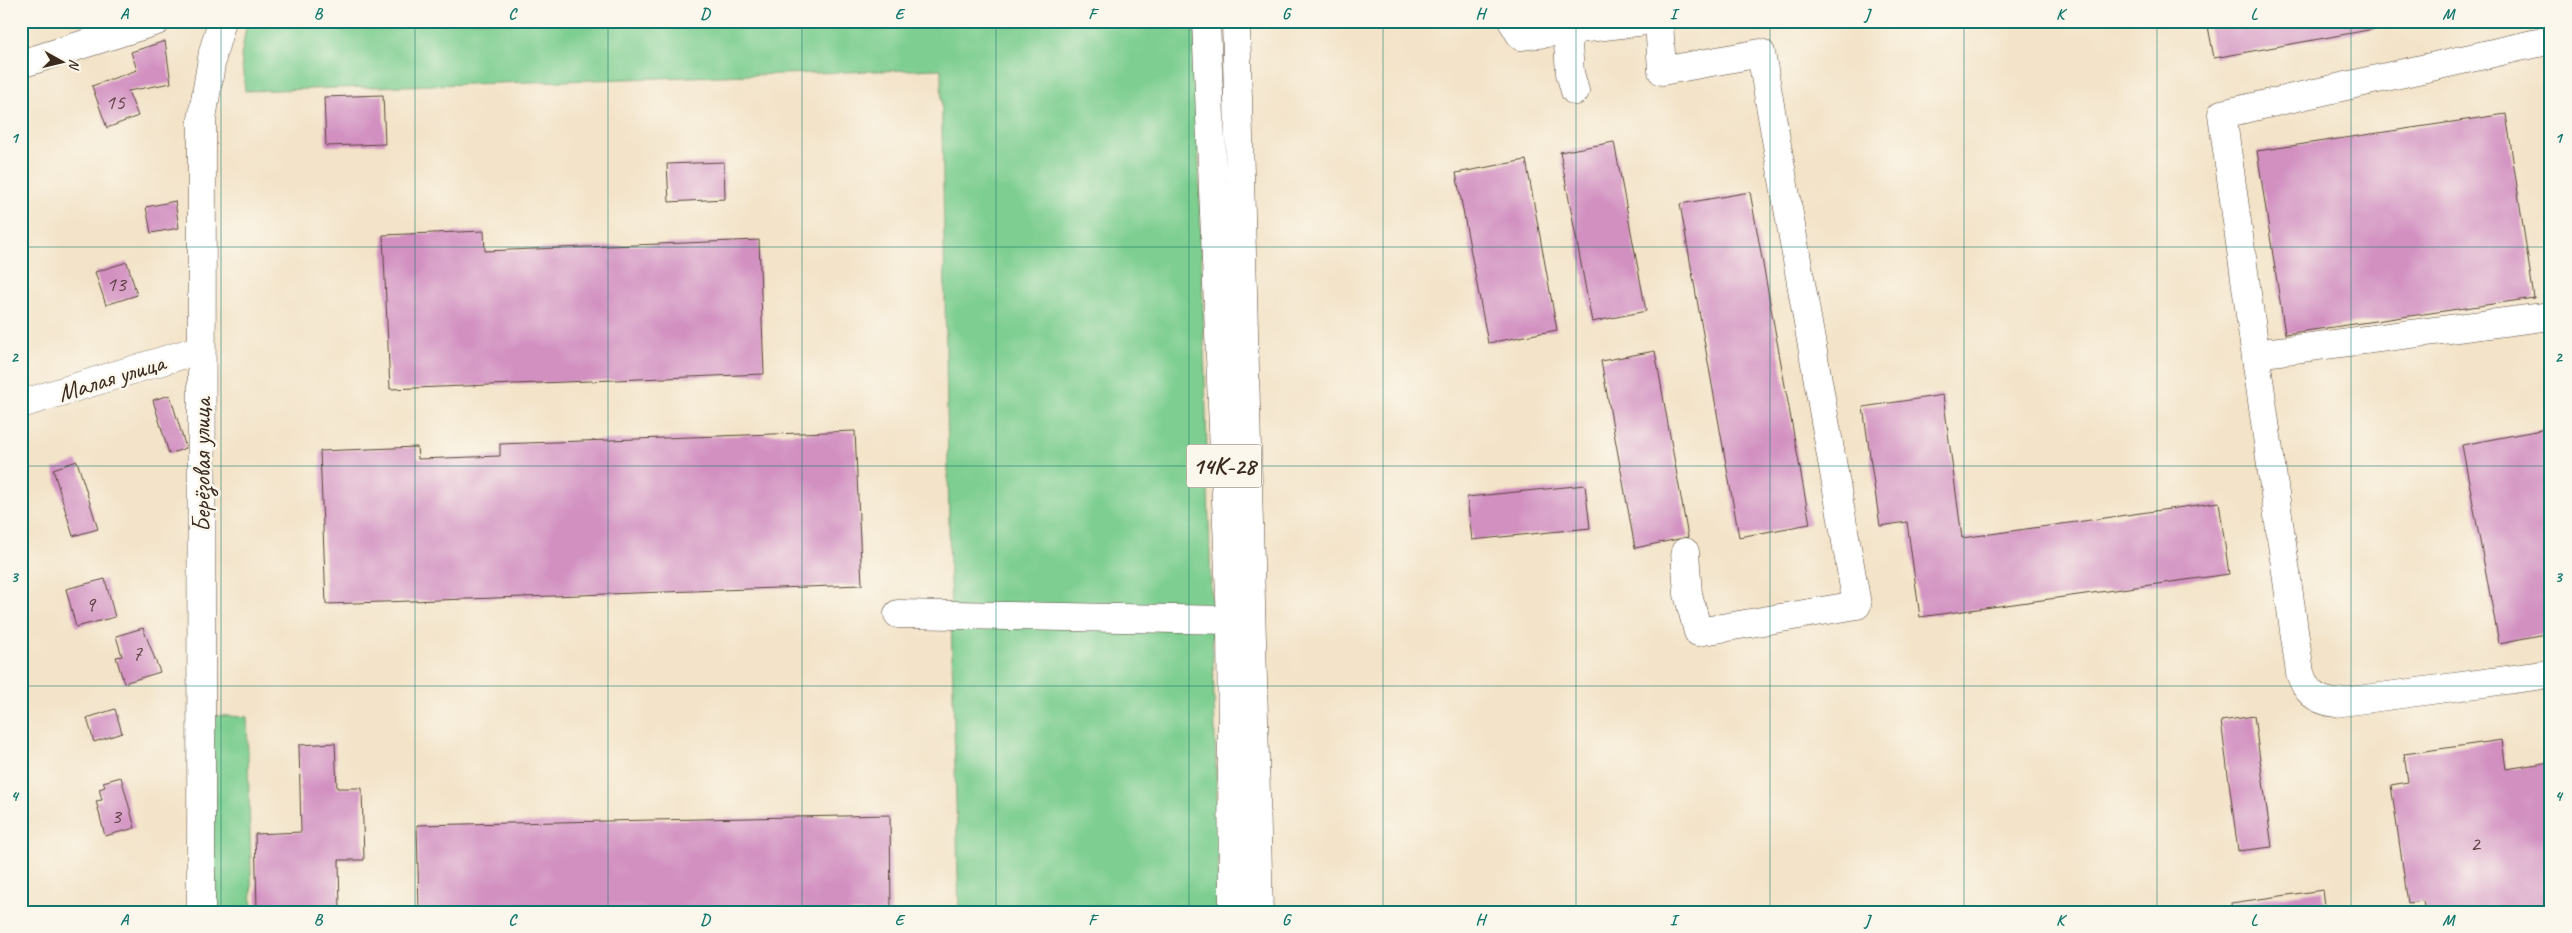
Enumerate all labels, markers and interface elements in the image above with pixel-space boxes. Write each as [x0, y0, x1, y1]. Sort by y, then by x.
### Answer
text: A [120, 4, 130, 24]
text: B [314, 4, 324, 24]
text: C [508, 4, 518, 24]
text: D [700, 4, 711, 24]
text: E [895, 4, 906, 24]
text: F [1088, 4, 1099, 24]
text: G [1282, 4, 1292, 24]
text: H [1475, 4, 1487, 24]
text: I [1670, 4, 1680, 24]
text: J [1863, 4, 1872, 24]
text: K [2056, 4, 2068, 24]
text: L [2251, 4, 2259, 24]
text: M [2442, 4, 2456, 24]
north arrow [38, 38, 88, 88]
text: N [65, 58, 83, 72]
house number: 15 [105, 88, 126, 116]
text: 1 [10, 128, 19, 148]
text: 1 [2554, 128, 2563, 148]
house number: 13 [106, 270, 128, 298]
street label: Малая улица [54, 346, 171, 409]
text: 2 [10, 347, 19, 367]
text: 2 [2554, 347, 2563, 367]
street label: Берёзовая улица [186, 395, 219, 532]
road number: 14К-28 [1186, 444, 1262, 488]
text: 3 [10, 567, 19, 587]
text: 3 [2554, 567, 2563, 587]
house number: 9 [85, 590, 97, 618]
house number: 7 [132, 639, 143, 667]
text: 4 [10, 786, 19, 806]
text: 4 [2554, 786, 2563, 806]
house number: 3 [111, 802, 123, 830]
house number: 2 [2470, 830, 2482, 858]
text: A [120, 910, 130, 930]
text: B [314, 910, 324, 930]
text: C [508, 910, 518, 930]
text: D [700, 910, 711, 930]
text: E [895, 910, 906, 930]
text: F [1088, 910, 1099, 930]
text: G [1282, 910, 1292, 930]
text: H [1475, 910, 1487, 930]
text: I [1670, 910, 1680, 930]
text: J [1863, 910, 1872, 930]
text: K [2056, 910, 2068, 930]
text: L [2251, 910, 2259, 930]
text: M [2442, 910, 2456, 930]

